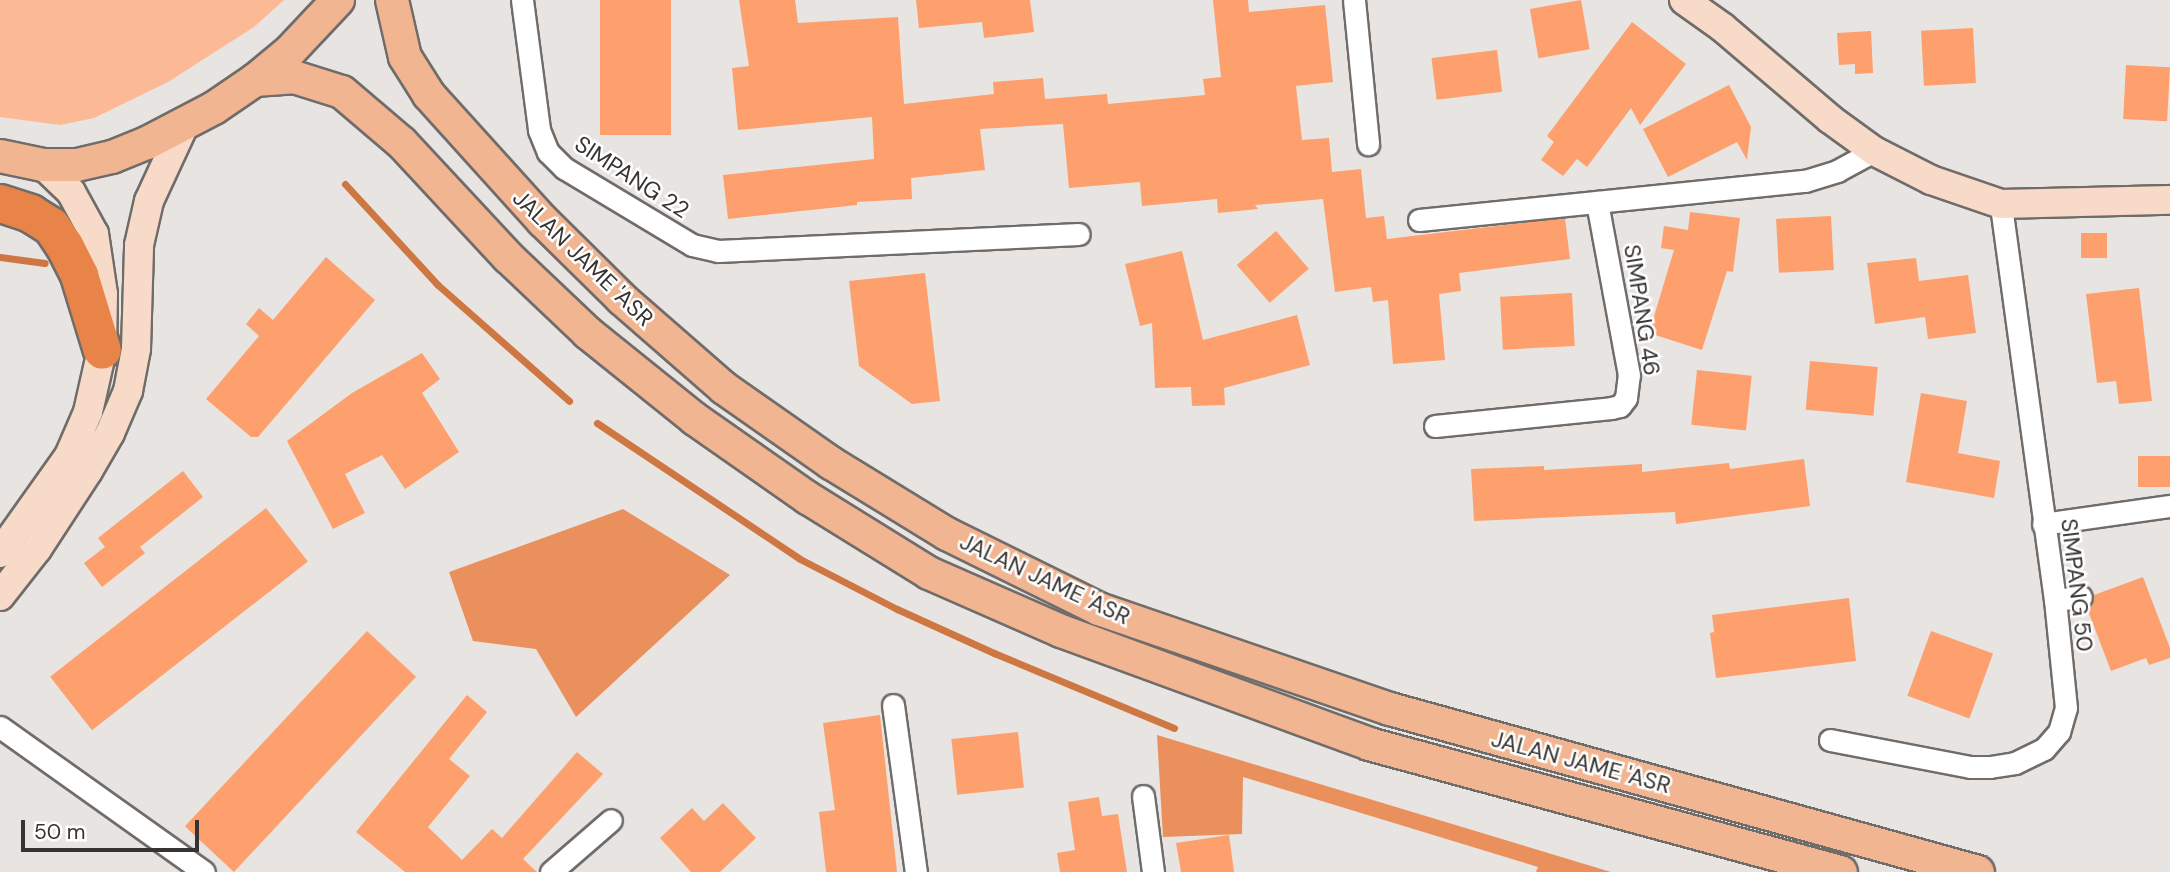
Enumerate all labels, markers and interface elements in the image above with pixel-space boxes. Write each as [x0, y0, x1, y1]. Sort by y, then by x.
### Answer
street label: SIMPANG 22 [570, 130, 694, 224]
street label: JALAN JAME 'ASR [507, 184, 659, 332]
street label: SIMPANG 46 [1618, 242, 1666, 378]
street label: SIMPANG 50 [2055, 517, 2099, 653]
street label: JALAN JAME 'ASR [956, 527, 1134, 631]
street label: JALAN JAME 'ASR [1488, 725, 1674, 799]
scale bar [24, 806, 203, 850]
text: 50 m [34, 818, 85, 846]

